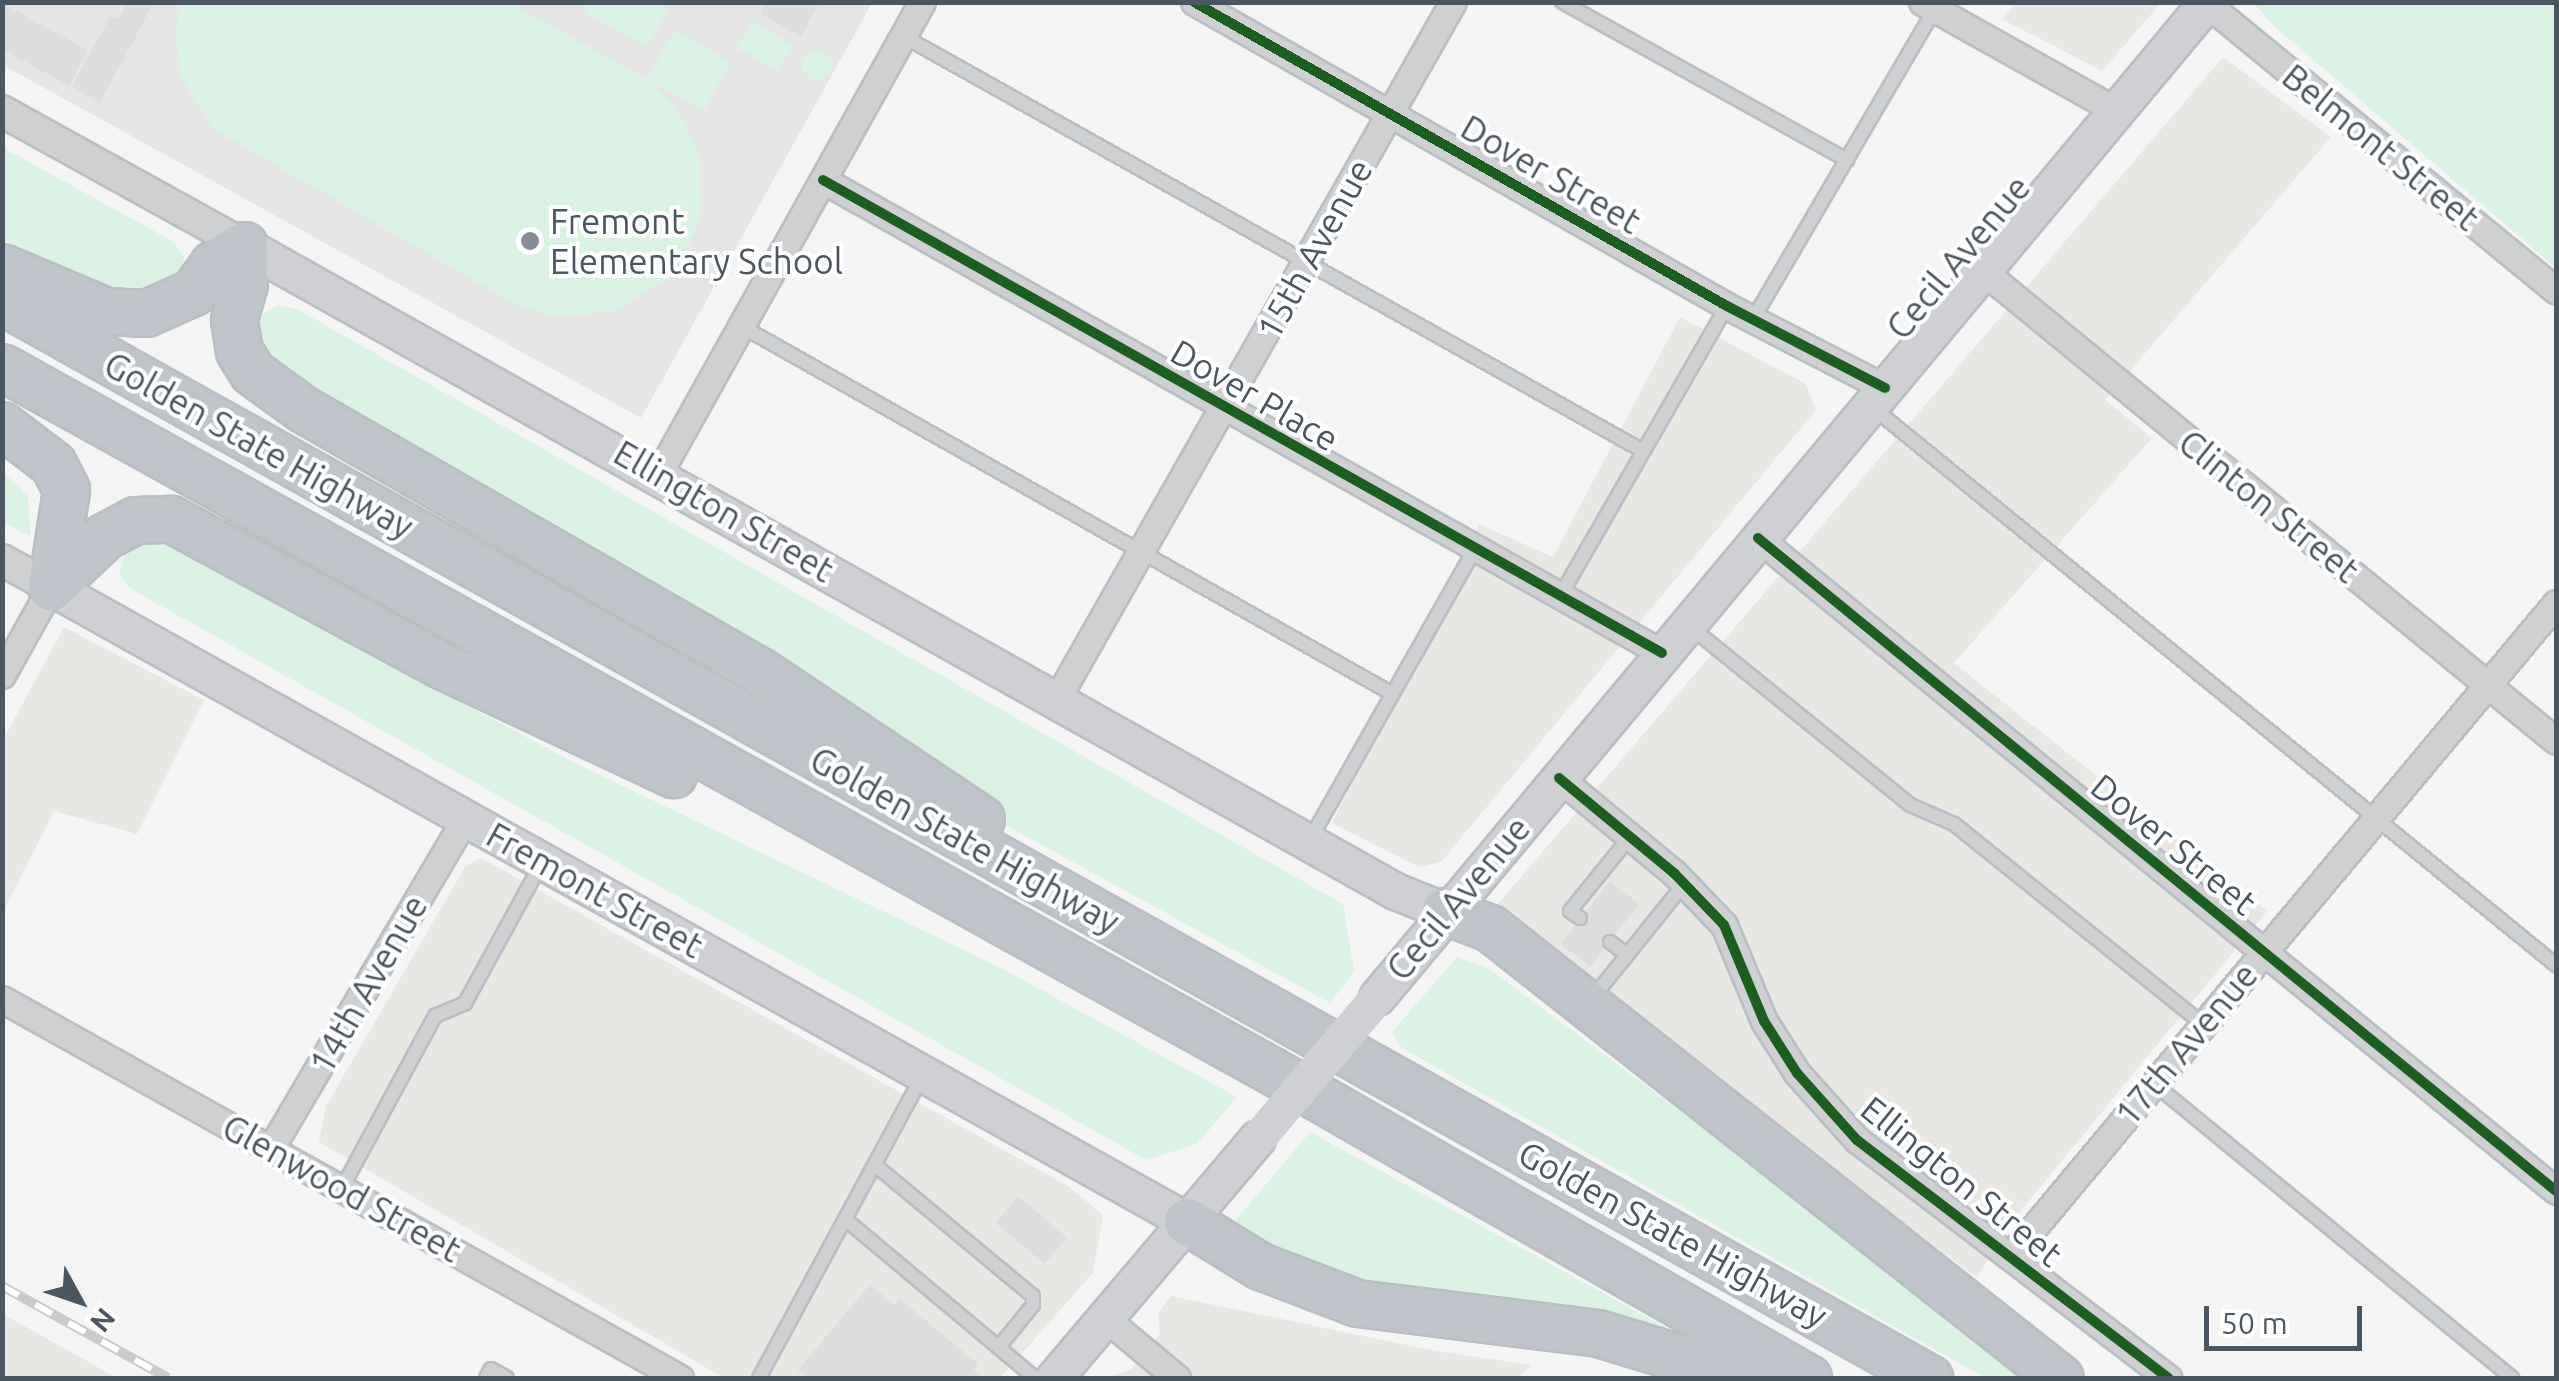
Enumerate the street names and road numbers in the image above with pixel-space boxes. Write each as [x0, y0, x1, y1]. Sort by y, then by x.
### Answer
street label: Belmont Street [2274, 55, 2488, 239]
street label: Dover Street [1454, 106, 1648, 242]
street label: 15th Avenue [1247, 152, 1381, 346]
street label: Cecil Avenue [1877, 167, 2039, 347]
street label: Dover Place [1164, 330, 1346, 460]
street label: Golden State Highway [97, 343, 421, 547]
street label: Clinton Street [2171, 421, 2367, 591]
street label: Ellington Street [607, 431, 841, 591]
street label: Golden State Highway [803, 738, 1127, 942]
street label: Dover Street [2083, 765, 2265, 923]
street label: Cecil Avenue [1377, 808, 1539, 988]
street label: Fremont Street [480, 813, 710, 967]
street label: 14th Avenue [300, 887, 436, 1081]
street label: 17th Avenue [2106, 954, 2266, 1134]
street label: Ellington Street [1853, 1087, 2071, 1275]
street label: Glenwood Street [216, 1105, 468, 1271]
street label: Golden State Highway [1511, 1132, 1835, 1336]

